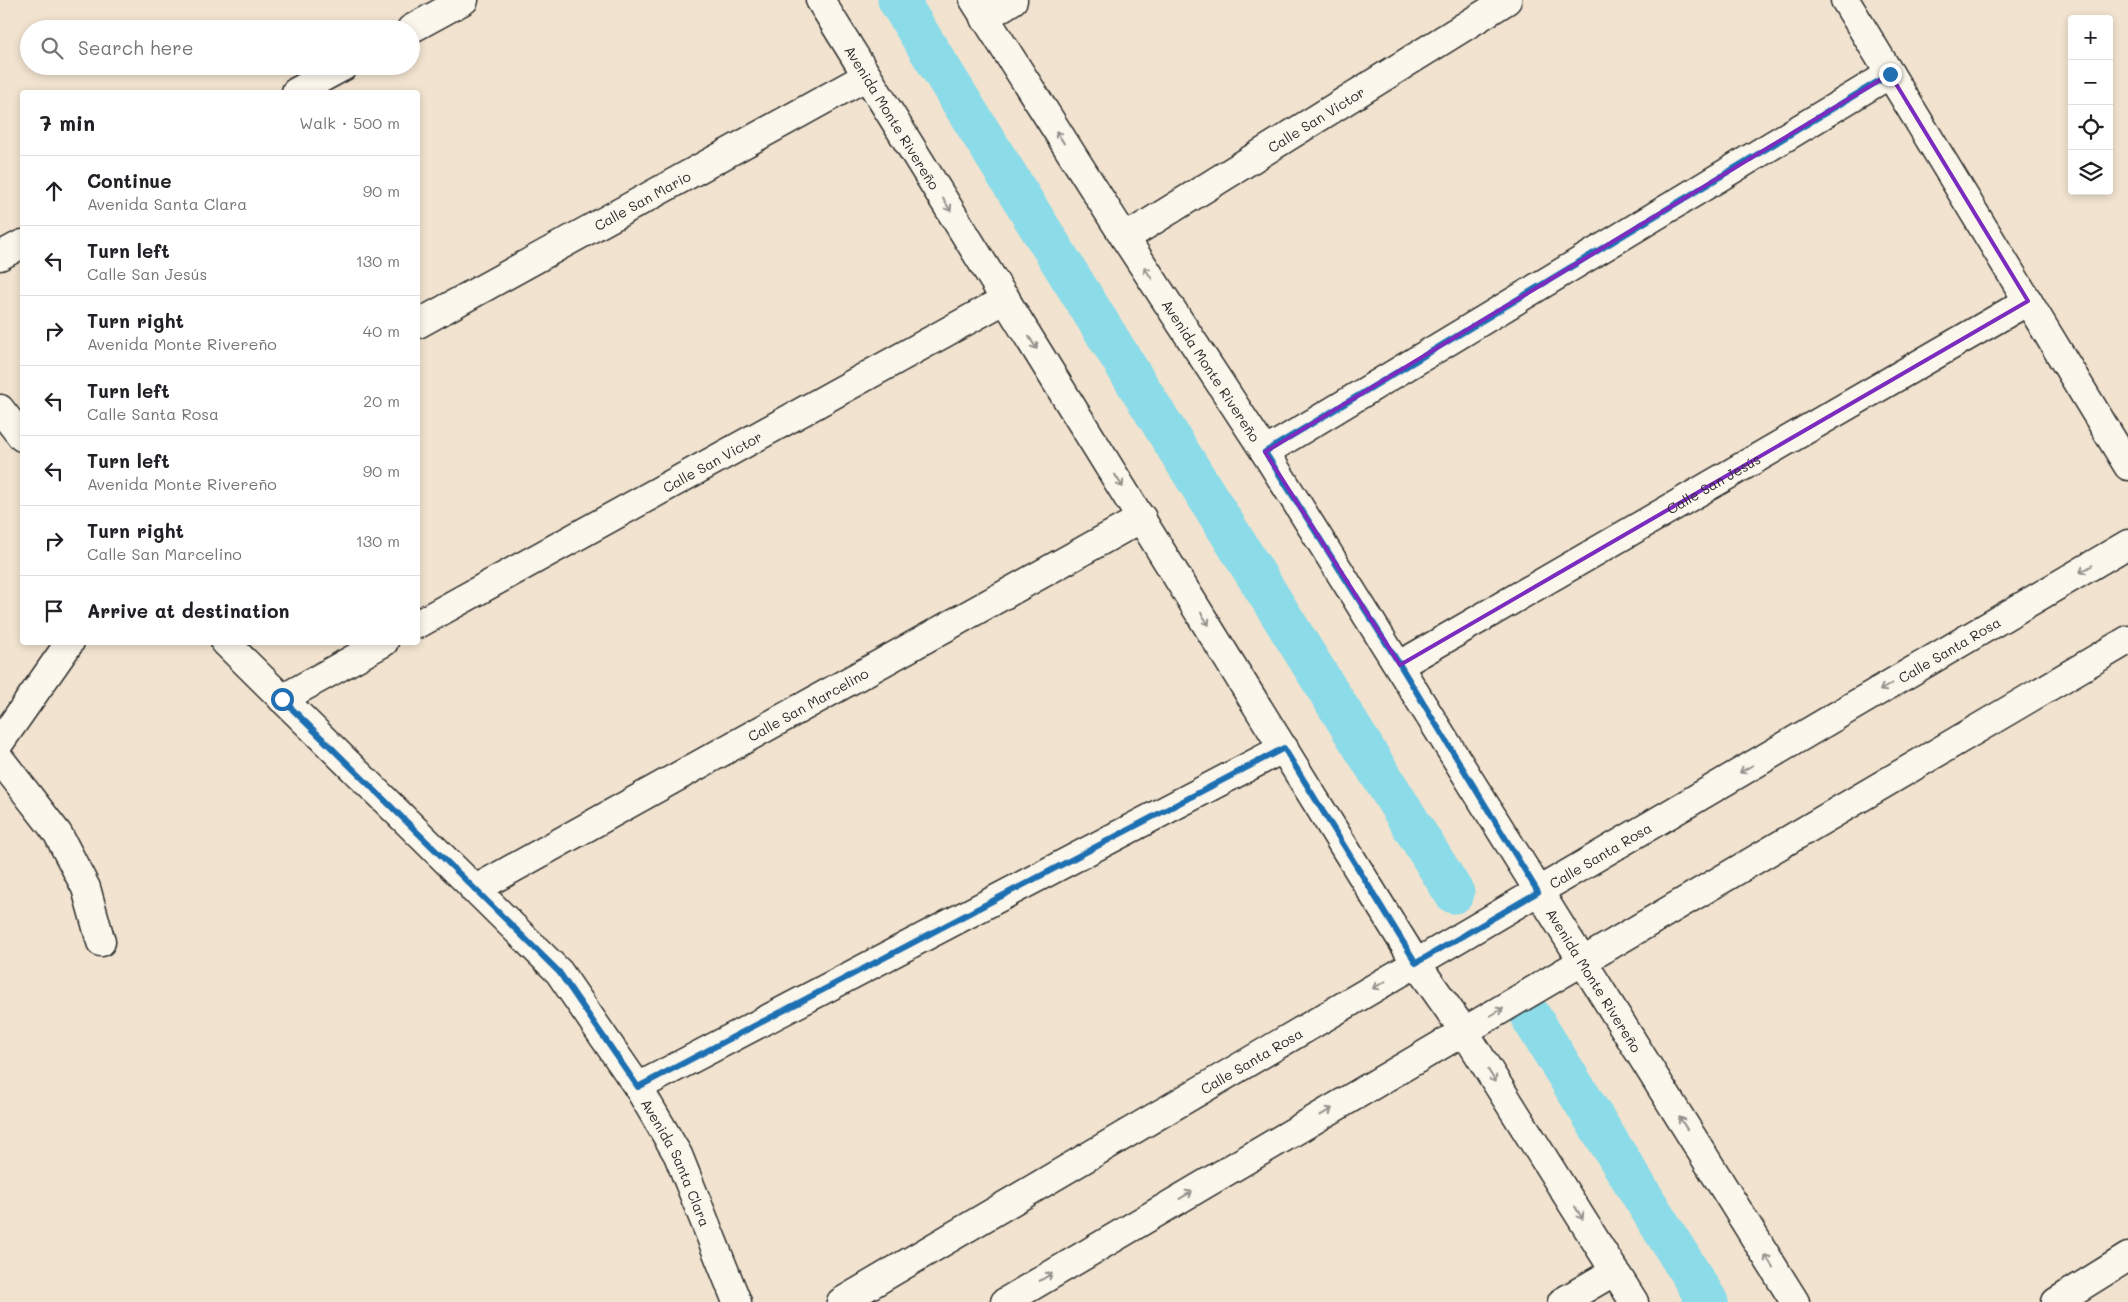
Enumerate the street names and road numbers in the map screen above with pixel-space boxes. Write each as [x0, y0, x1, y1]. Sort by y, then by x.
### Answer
street label: Avenida Monte Rivereño [841, 42, 944, 193]
street label: Calle San Victor [1264, 82, 1368, 156]
street label: Calle San Mario [591, 166, 694, 234]
street label: Avenida Monte Rivereño [1158, 296, 1265, 445]
street label: Calle San Victor [659, 426, 765, 497]
street label: Calle San Jesús [1663, 449, 1764, 518]
street label: Calle Santa Rosa [1894, 612, 2004, 687]
street label: Calle San Marcelino [744, 663, 872, 745]
street label: Calle Santa Rosa [1546, 817, 1655, 892]
street label: Avenida Monte Rivereño [1542, 905, 1646, 1056]
street label: Calle Santa Rosa [1197, 1023, 1306, 1098]
street label: Avenida Santa Clara [637, 1095, 715, 1229]

